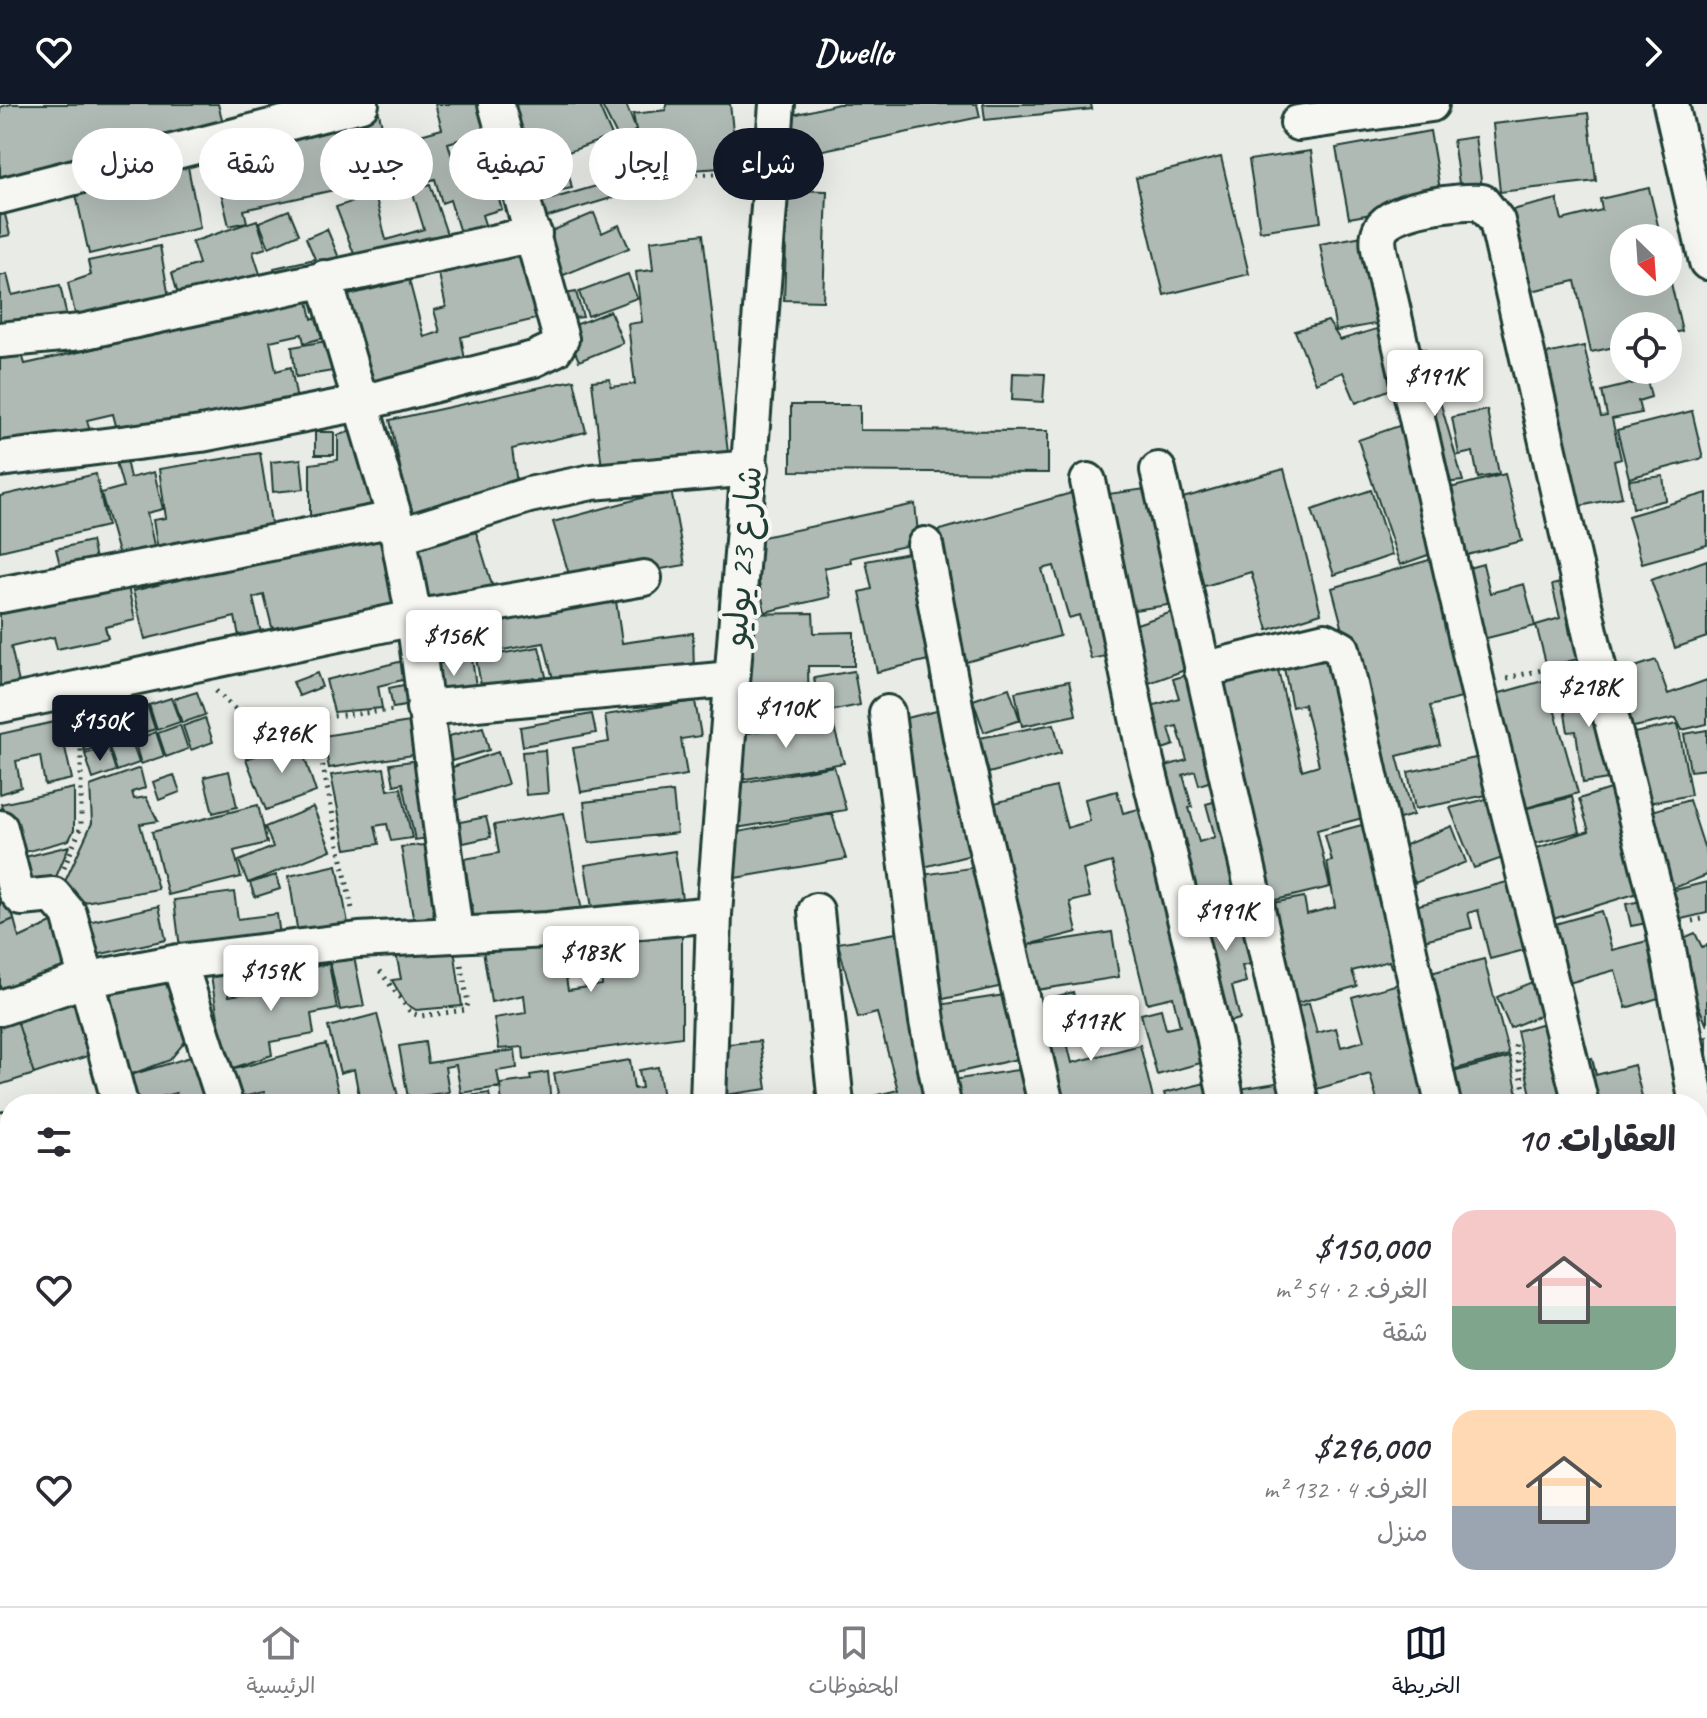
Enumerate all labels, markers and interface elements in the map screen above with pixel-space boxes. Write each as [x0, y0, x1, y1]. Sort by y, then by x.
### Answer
text: Dwello [814, 29, 893, 75]
icon: heart [32, 30, 76, 74]
icon: forward [1631, 30, 1675, 74]
chip: منزل [72, 128, 183, 200]
chip: شقة [199, 128, 304, 200]
chip: جديد [320, 128, 433, 200]
chip: تصفية [449, 128, 573, 200]
chip: إيجار [589, 128, 697, 200]
chip: شراء [713, 128, 824, 200]
north arrow [1610, 224, 1682, 296]
map controls [1610, 224, 1682, 384]
button: locate [1610, 312, 1682, 384]
pin: $191K [1379, 350, 1491, 418]
text: $191K [1405, 359, 1465, 392]
street label: شارع 23 يوليو [713, 464, 773, 650]
pin: $156K [398, 610, 510, 678]
text: $156K [424, 619, 484, 652]
pin: $218K [1533, 661, 1645, 729]
text: $218K [1559, 670, 1619, 703]
pin: $110K [730, 682, 842, 750]
text: $110K [756, 691, 816, 724]
pin: $150K [44, 695, 156, 763]
text: $150K [70, 704, 130, 737]
pin: $296K [226, 707, 338, 775]
text: $296K [252, 716, 312, 749]
pin: $191K [1170, 885, 1282, 953]
text: $191K [1196, 894, 1256, 927]
pin: $183K [535, 926, 647, 994]
text: $183K [561, 935, 621, 968]
pin: $159K [215, 945, 327, 1013]
text: $159K [241, 954, 301, 987]
pin: $117K [1035, 995, 1147, 1063]
text: $117K [1061, 1004, 1121, 1037]
text: العقارات: 10 [1517, 1118, 1676, 1161]
icon: filters [32, 1120, 76, 1164]
text: $150,000 [1315, 1226, 1428, 1269]
icon: home [1516, 1242, 1612, 1338]
icon: heart [32, 1268, 76, 1312]
text: الغرف: 2 · 54 m² [1275, 1273, 1428, 1306]
text: شقة [1383, 1316, 1428, 1349]
text: $296,000 [1314, 1426, 1428, 1469]
icon: home [1516, 1442, 1612, 1538]
icon: heart [32, 1468, 76, 1512]
text: الغرف: 4 · 132 m² [1263, 1473, 1428, 1506]
text: منزل [1377, 1516, 1428, 1549]
tab: الرئيسية [246, 1621, 316, 1705]
tab: المحفوظات [808, 1621, 899, 1705]
tab: الخريطة [1392, 1621, 1461, 1705]

